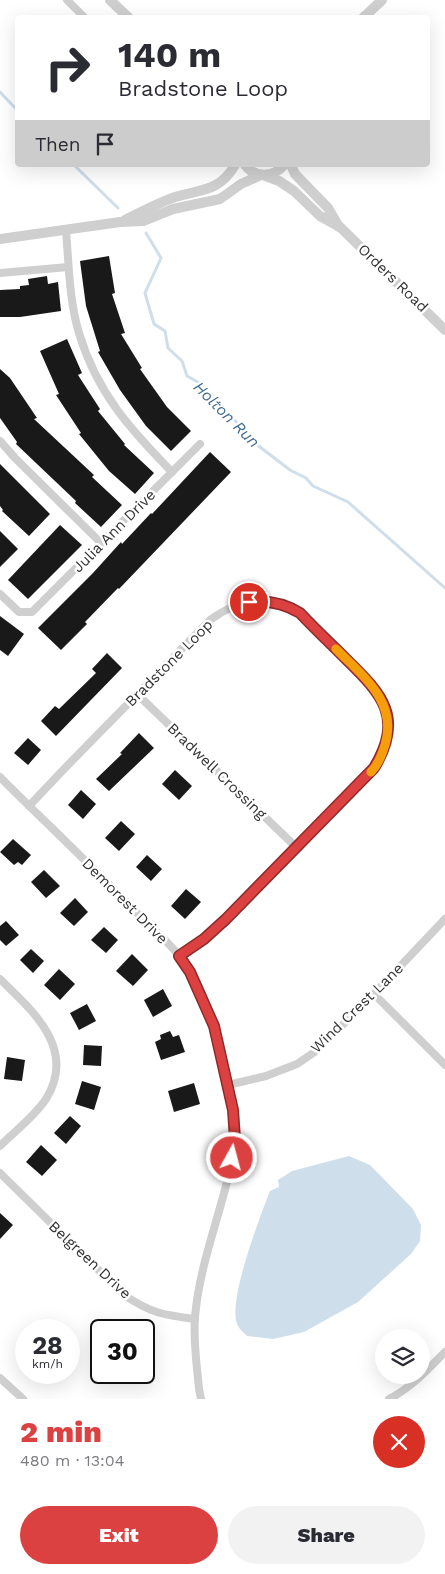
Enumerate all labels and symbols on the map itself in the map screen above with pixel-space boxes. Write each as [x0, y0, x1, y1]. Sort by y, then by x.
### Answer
street label: Orders Road [354, 240, 432, 316]
water label: Holton Run [190, 377, 264, 451]
street label: Julia Ann Drive [69, 486, 159, 576]
pin [228, 581, 270, 623]
street label: Bradstone Loop [122, 616, 216, 710]
street label: Bradwell Crossing [164, 719, 270, 823]
street label: Demorest Drive [78, 854, 172, 948]
street label: Wind Crest Lane [307, 959, 407, 1057]
position arrow [205, 1131, 257, 1183]
street label: Belgreen Drive [45, 1217, 135, 1303]
speed limit sign: 30 [90, 1319, 155, 1384]

